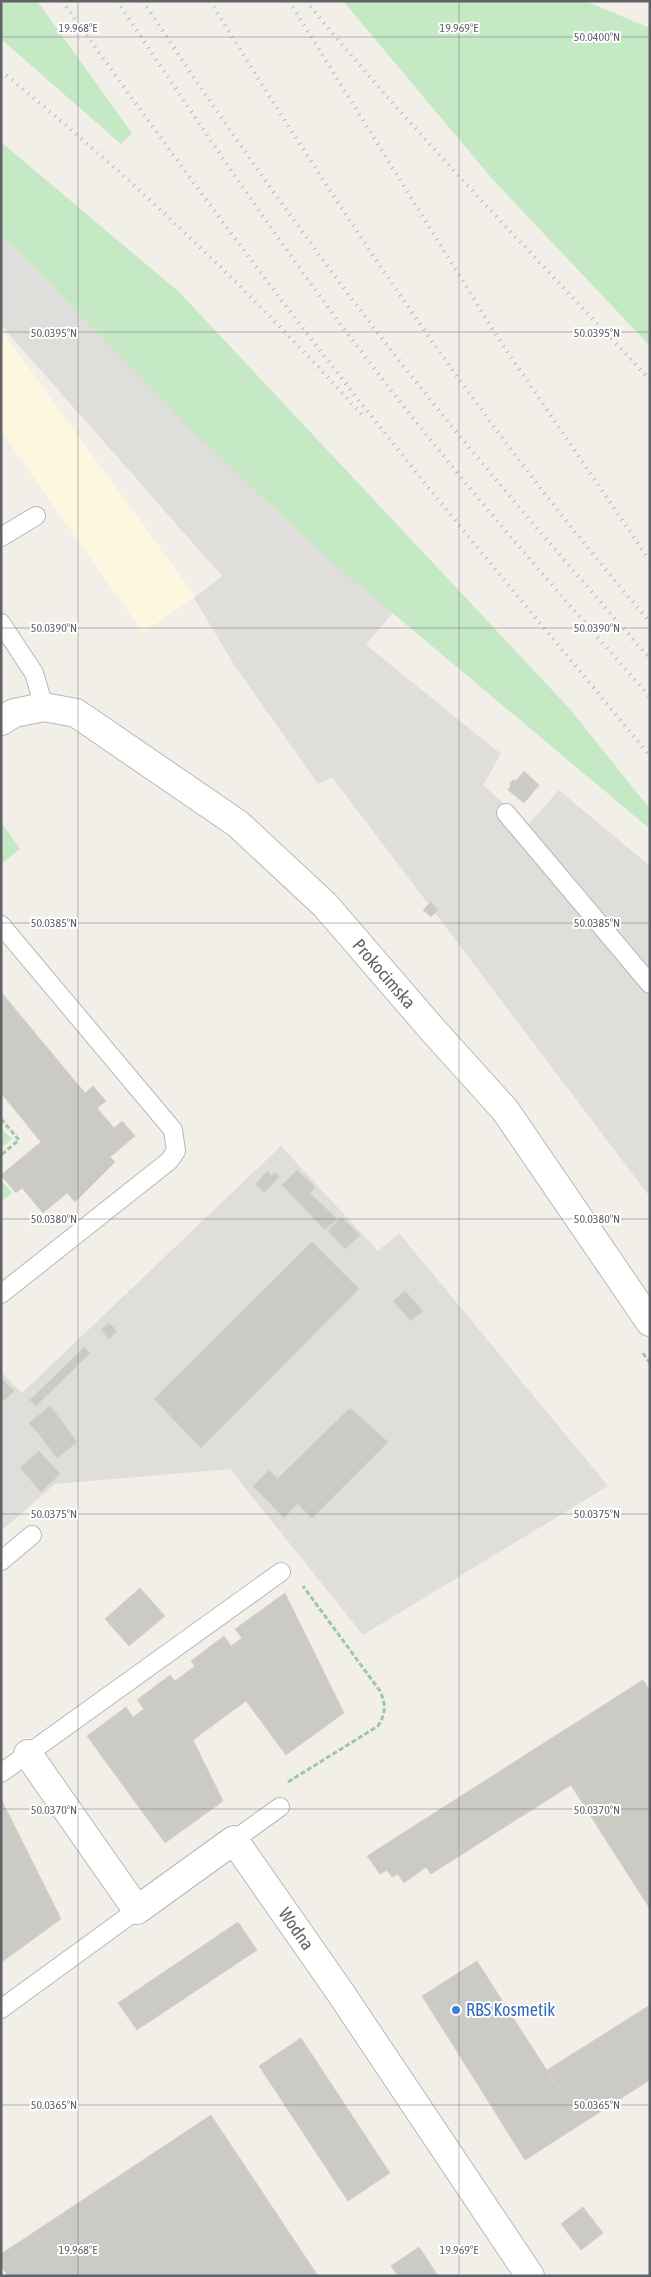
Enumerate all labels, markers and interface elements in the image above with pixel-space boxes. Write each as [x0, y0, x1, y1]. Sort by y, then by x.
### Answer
text: 19.968°E [59, 21, 97, 35]
text: 19.969°E [440, 21, 478, 35]
text: 50.0400°N [574, 30, 620, 44]
text: 50.0395°N [31, 326, 77, 340]
text: 50.0395°N [574, 326, 620, 340]
text: 50.0390°N [31, 621, 77, 635]
text: 50.0390°N [574, 621, 620, 635]
text: 50.0385°N [31, 916, 77, 930]
text: 50.0385°N [574, 916, 620, 930]
street label: Prokocimska [349, 935, 420, 1013]
text: 50.0380°N [31, 1212, 77, 1226]
text: 50.0380°N [574, 1212, 620, 1226]
text: 50.0375°N [31, 1507, 77, 1521]
text: 50.0375°N [574, 1507, 620, 1521]
text: 50.0370°N [31, 1803, 77, 1817]
text: 50.0370°N [574, 1803, 620, 1817]
street label: Wodna [274, 1904, 318, 1954]
place label: RBS Kosmetik [466, 1999, 555, 2020]
marker: RBS Kosmetik [450, 2004, 462, 2016]
text: 50.0365°N [31, 2098, 77, 2112]
text: 50.0365°N [574, 2098, 620, 2112]
text: 19.968°E [59, 2243, 97, 2257]
text: 19.969°E [440, 2243, 478, 2257]

